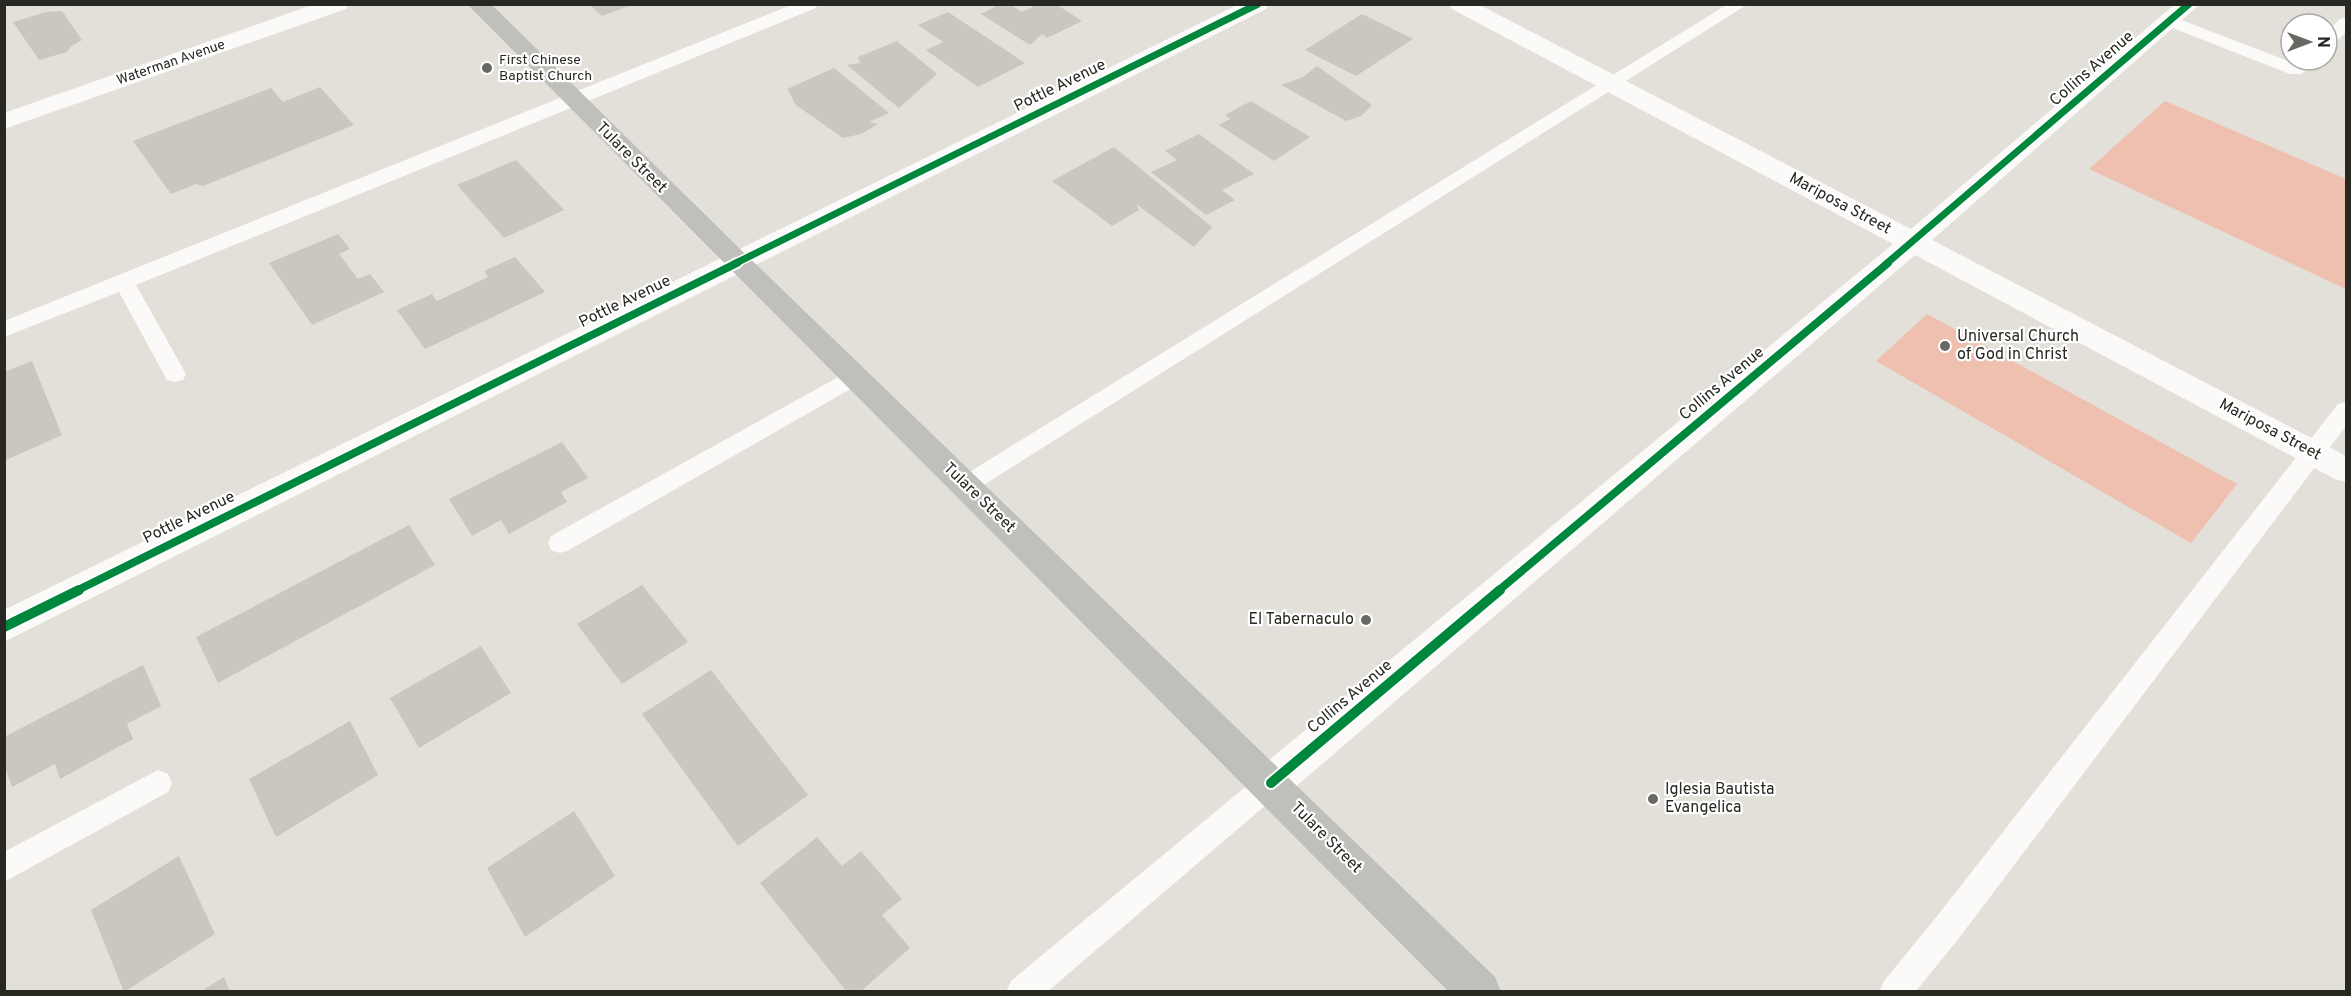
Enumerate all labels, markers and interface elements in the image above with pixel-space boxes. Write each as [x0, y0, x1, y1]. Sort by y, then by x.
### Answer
north arrow [2279, 12, 2339, 72]
street label: Collins Avenue [2046, 27, 2138, 111]
street label: Waterman Avenue [115, 36, 227, 90]
text: N [2312, 36, 2332, 48]
place label: First Chinese Baptist Church [499, 52, 592, 85]
street label: Pottle Avenue [1011, 55, 1109, 117]
marker: First Chinese Baptist Church [480, 61, 494, 75]
street label: Tulare Street [591, 118, 671, 198]
street label: Mariposa Street [1785, 169, 1895, 239]
street label: Pottle Avenue [576, 271, 674, 333]
place label: Universal Church of God in Christ [1957, 327, 2079, 365]
marker: Universal Church of God in Christ [1938, 339, 1952, 353]
street label: Collins Avenue [1675, 343, 1769, 425]
street label: Mariposa Street [2215, 395, 2325, 465]
street label: Tulare Street [939, 459, 1019, 537]
street label: Pottle Avenue [140, 487, 238, 549]
place label: El Tabernaculo [1249, 610, 1354, 630]
marker: El Tabernaculo [1359, 613, 1373, 627]
street label: Collins Avenue [1303, 656, 1397, 738]
place label: Iglesia Bautista Evangelica [1665, 780, 1774, 818]
marker: Iglesia Bautista Evangelica [1646, 792, 1660, 806]
street label: Tulare Street [1286, 798, 1366, 878]

